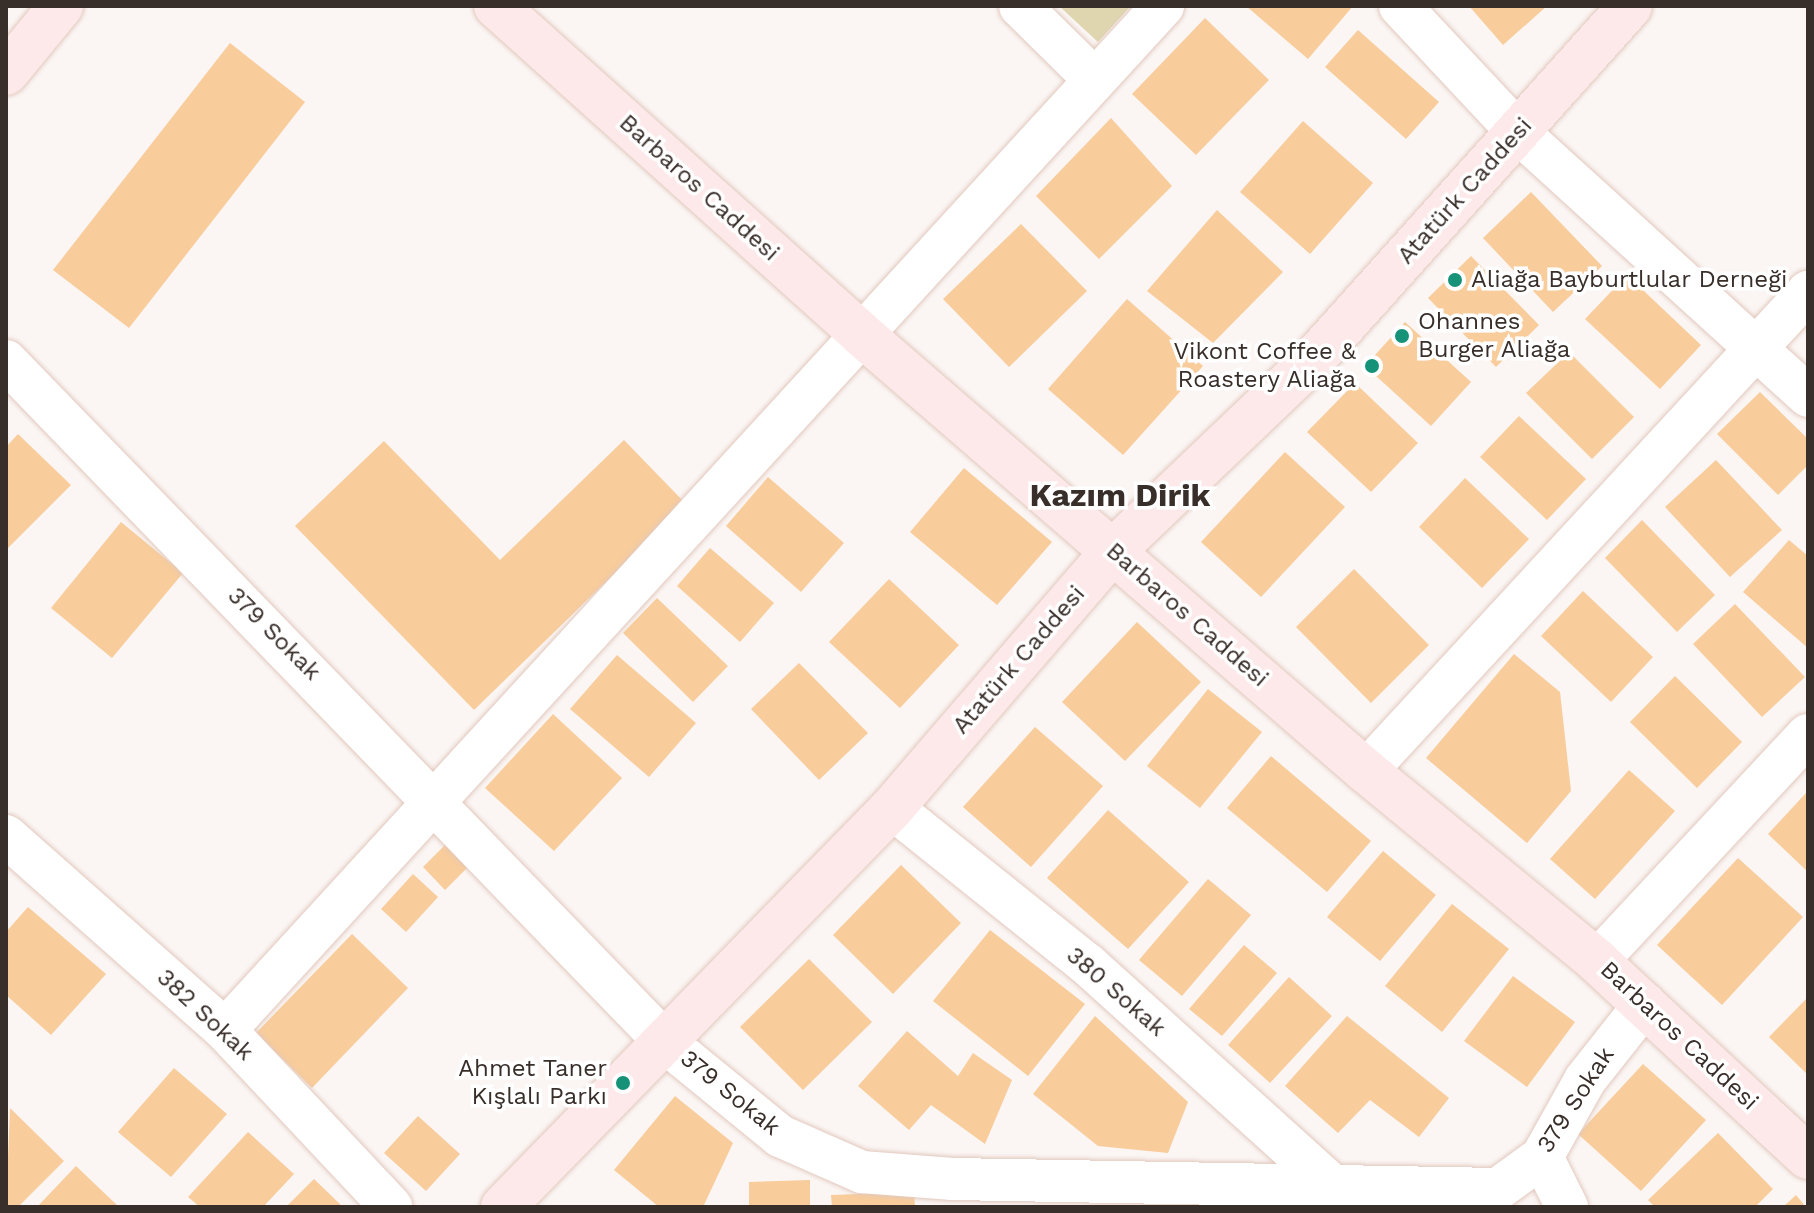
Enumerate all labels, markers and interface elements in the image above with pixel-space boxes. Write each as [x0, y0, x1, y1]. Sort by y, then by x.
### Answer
street label: Barbaros Caddesi [613, 109, 785, 267]
street label: Atatürk Caddesi [1392, 112, 1538, 270]
place label: Aliağa Bayburtlular Derneği [1471, 266, 1788, 294]
marker: Aliağa Bayburtlular Derneği [1446, 271, 1464, 289]
place label: Ohannes Burger Aliağa [1418, 308, 1572, 364]
marker: Ohannes Burger Aliağa [1393, 327, 1411, 345]
place label: Vikont Coffee & Roastery Aliağa [1174, 338, 1356, 394]
marker: Vikont Coffee & Roastery Aliağa [1363, 357, 1381, 375]
district label: Kazım Dirik [1030, 476, 1210, 514]
street label: Barbaros Caddesi [1100, 537, 1274, 693]
street label: Atatürk Caddesi [947, 580, 1091, 740]
street label: 379 Sokak [221, 581, 327, 687]
street label: 380 Sokak [1060, 941, 1172, 1043]
street label: Barbaros Caddesi [1594, 955, 1764, 1117]
street label: 382 Sokak [151, 963, 259, 1067]
street label: 379 Sokak [1531, 1042, 1621, 1158]
street label: 379 Sokak [674, 1044, 786, 1142]
place label: Ahmet Taner Kışlalı Parkı [458, 1055, 607, 1111]
marker: Ahmet Taner Kışlalı Parkı [614, 1074, 632, 1092]

